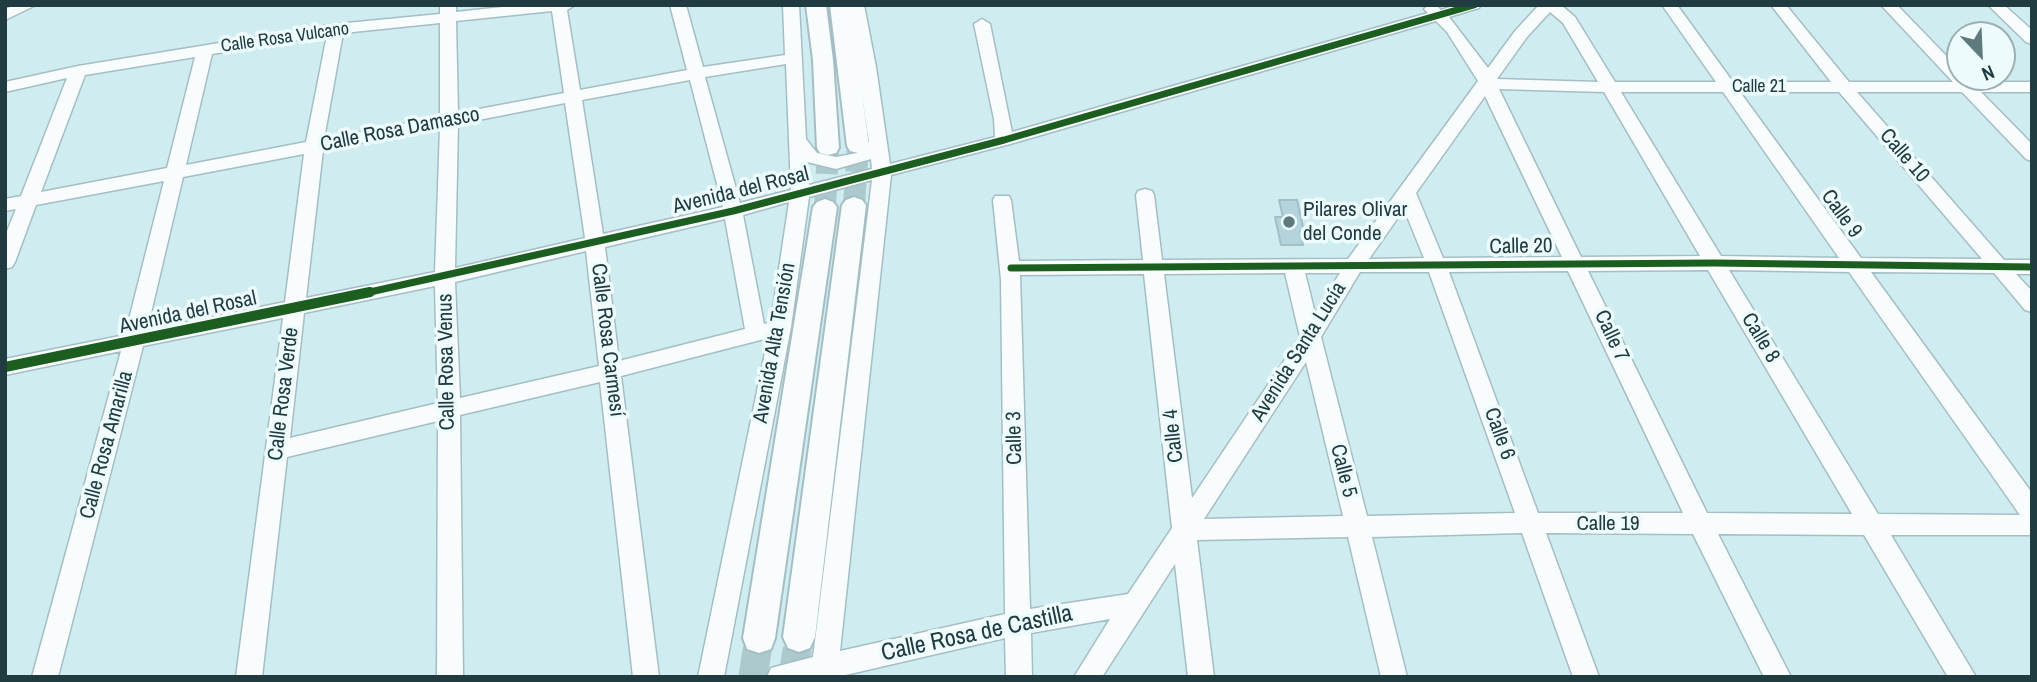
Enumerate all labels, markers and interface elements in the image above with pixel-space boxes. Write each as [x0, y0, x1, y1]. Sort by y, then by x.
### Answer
street label: Calle Rosa Vulcano [220, 18, 350, 58]
north arrow [1946, 21, 2016, 91]
text: N [1978, 59, 1999, 88]
street label: Calle 21 [1732, 76, 1786, 98]
street label: Calle Rosa Damasco [318, 102, 482, 158]
street label: Calle 10 [1874, 124, 1934, 188]
street label: Avenida del Rosal [670, 162, 812, 220]
street label: Calle 9 [1815, 185, 1867, 243]
place label: Pilares Olivar del Conde [1303, 197, 1407, 247]
marker: Pilares Olivar del Conde [1281, 214, 1297, 230]
street label: Calle 20 [1489, 234, 1553, 260]
street label: Avenida Alta Tensión [748, 261, 802, 425]
street label: Calle Rosa Carmesí [585, 262, 629, 418]
street label: Avenida Santa Lucía [1246, 278, 1352, 426]
street label: Avenida del Rosal [117, 286, 259, 340]
street label: Calle Rosa Venus [433, 293, 461, 431]
street label: Calle 7 [1588, 306, 1634, 366]
street label: Calle 8 [1735, 309, 1785, 367]
street label: Calle Rosa Verde [263, 326, 305, 462]
street label: Calle Rosa Amarilla [75, 368, 139, 522]
street label: Calle 6 [1478, 405, 1520, 463]
street label: Calle 4 [1159, 408, 1189, 464]
street label: Calle 3 [1002, 411, 1028, 465]
street label: Calle 5 [1324, 442, 1362, 500]
street label: Calle 19 [1576, 511, 1640, 537]
street label: Calle Rosa de Castilla [879, 600, 1075, 668]

